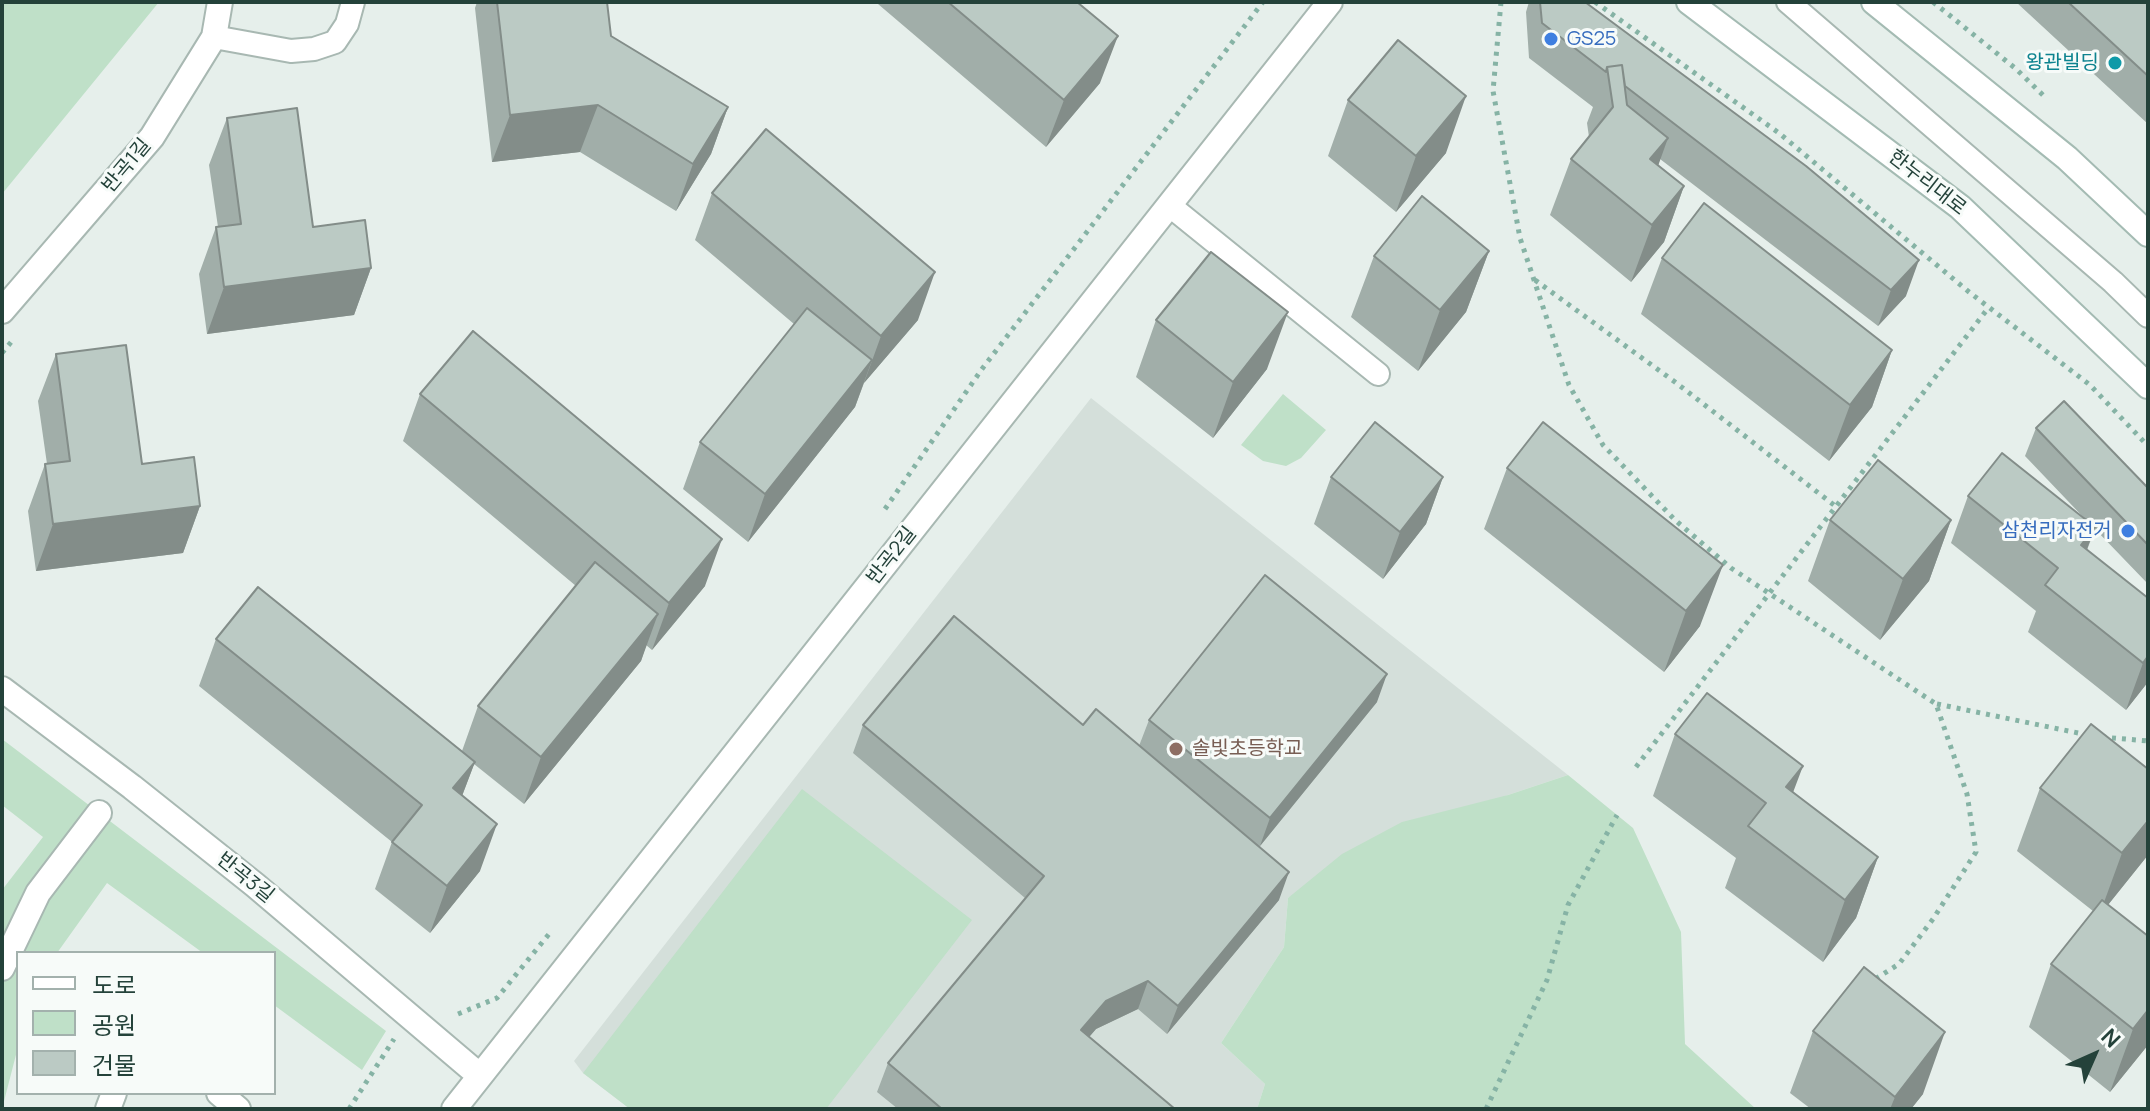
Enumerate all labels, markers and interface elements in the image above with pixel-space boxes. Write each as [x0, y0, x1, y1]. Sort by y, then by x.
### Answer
place label: GS25 [1567, 27, 1616, 51]
marker: GS25 [1542, 30, 1560, 48]
place label: 왕관빌딩 [2025, 51, 2099, 75]
marker: 왕관빌딩 [2106, 54, 2124, 72]
street label: 반곡1길 [98, 134, 156, 198]
street label: 한누리대로 [1883, 145, 1971, 221]
place label: 삼천리자전거 [2002, 519, 2112, 543]
street label: 반곡2길 [862, 522, 922, 590]
marker: 삼천리자전거 [2119, 522, 2137, 540]
place label: 솔빛초등학교 [1192, 737, 1302, 761]
marker: 솔빛초등학교 [1167, 740, 1185, 758]
street label: 반곡3길 [212, 848, 278, 908]
legend [16, 951, 276, 1095]
text: 도로 [92, 968, 136, 1001]
text: 공원 [92, 1008, 136, 1041]
north arrow [2054, 1015, 2134, 1095]
text: N [2095, 1022, 2127, 1054]
text: 건물 [92, 1048, 136, 1081]

